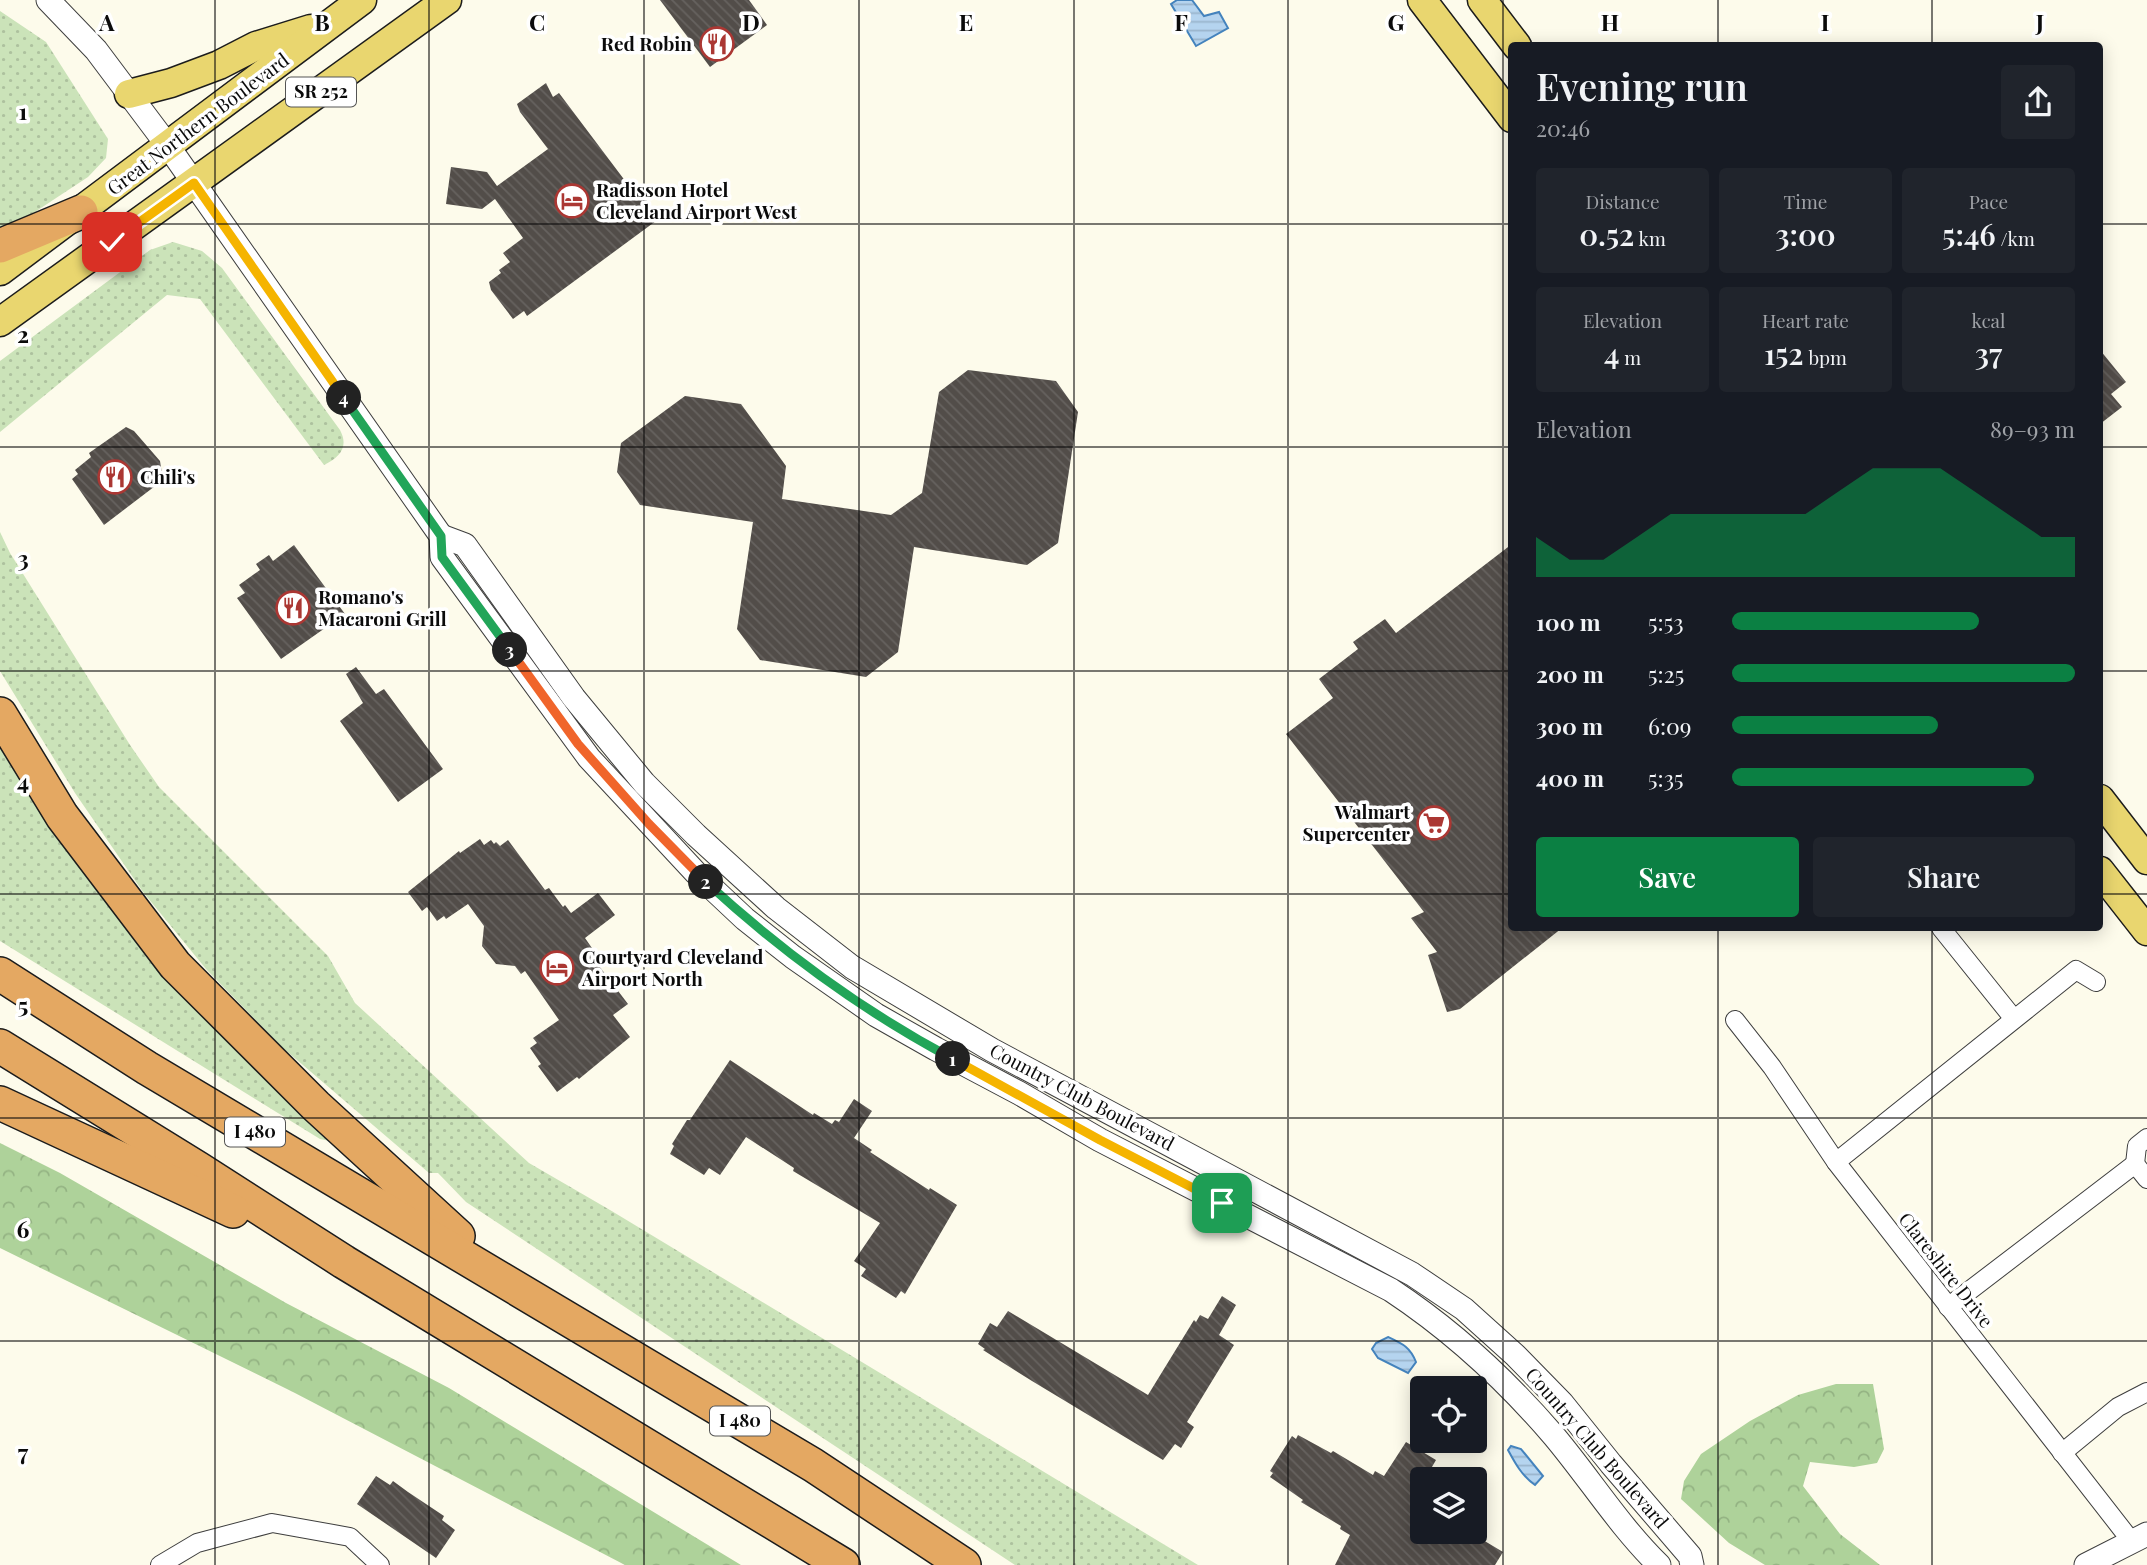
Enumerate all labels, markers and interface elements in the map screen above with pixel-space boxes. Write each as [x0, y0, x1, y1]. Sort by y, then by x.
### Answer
text: A [98, 6, 115, 37]
text: B [314, 6, 330, 37]
text: C [529, 6, 545, 37]
text: D [742, 6, 760, 37]
text: E [959, 6, 973, 37]
text: F [1174, 6, 1188, 37]
text: G [1388, 6, 1405, 37]
text: H [1601, 6, 1619, 37]
text: I [1821, 6, 1829, 37]
text: J [2035, 6, 2044, 37]
restaurant icon: Red Robin [698, 25, 736, 63]
place label: Red Robin [601, 30, 692, 56]
street label: Great Northern Boulevard [101, 46, 294, 200]
text: Evening run [1536, 60, 1748, 111]
button: share [2001, 65, 2075, 139]
road number: SR 252 [286, 78, 356, 106]
text: 1 [19, 95, 28, 126]
text: 20:46 [1536, 112, 1590, 143]
place label: Radisson Hotel Cleveland Airport West [596, 176, 797, 224]
hotel icon: Radisson Hotel Cleveland Airport West [553, 182, 591, 220]
text: Distance [1585, 188, 1660, 214]
text: Time [1784, 188, 1827, 214]
text: Pace [1969, 188, 2008, 214]
pin [82, 212, 142, 272]
text: 0.52 [1579, 214, 1634, 254]
text: 3:00 [1775, 214, 1836, 254]
text: 5:46 [1942, 214, 1996, 254]
icon: check [93, 223, 131, 261]
text: km [1634, 225, 1666, 251]
text: /km [1996, 225, 2035, 251]
text: Elevation [1583, 307, 1662, 333]
text: Heart rate [1762, 307, 1849, 333]
text: kcal [1971, 307, 2006, 333]
text: 2 [17, 318, 29, 349]
text: 4 [1604, 333, 1619, 373]
text: 152 [1764, 333, 1804, 373]
text: 37 [1975, 333, 2002, 373]
text: m [1619, 344, 1641, 370]
text: bpm [1804, 344, 1847, 370]
pin: 4 [326, 380, 362, 416]
text: 4 [338, 384, 349, 410]
text: Elevation [1536, 413, 1632, 444]
text: 89–93 m [1990, 413, 2075, 444]
restaurant icon: Chili's [96, 458, 134, 496]
place label: Chili's [140, 463, 196, 489]
text: 3 [17, 542, 29, 573]
place label: Romano's Macaroni Grill [318, 583, 447, 631]
restaurant icon: Romano's Macaroni Grill [274, 589, 312, 627]
text: 100 m [1536, 606, 1601, 637]
text: 5:53 [1648, 606, 1684, 637]
pin: 3 [492, 632, 528, 668]
text: 3 [505, 636, 514, 662]
text: 200 m [1536, 658, 1604, 689]
text: 5:25 [1648, 658, 1684, 689]
text: 300 m [1536, 710, 1603, 741]
text: 6:09 [1648, 710, 1692, 741]
text: 400 m [1536, 762, 1604, 793]
text: 5:35 [1648, 762, 1684, 793]
text: 4 [17, 765, 29, 796]
place label: Walmart Supercenter [1302, 798, 1410, 846]
supermarket icon: Walmart Supercenter [1415, 804, 1453, 842]
button: Save [1536, 837, 1799, 917]
button: Share [1813, 837, 2075, 917]
pin: 2 [688, 864, 724, 900]
text: 2 [701, 868, 710, 894]
place label: Courtyard Cleveland Airport North [581, 943, 764, 991]
hotel icon: Courtyard Cleveland Airport North [538, 949, 576, 987]
text: 5 [18, 989, 28, 1020]
street label: Country Club Boulevard [986, 1036, 1179, 1156]
pin: 1 [936, 1042, 970, 1076]
text: 1 [949, 1045, 956, 1071]
road number: I 480 [225, 1118, 285, 1147]
pin [1192, 1173, 1252, 1233]
icon: arrive [1203, 1184, 1241, 1222]
street label: Clareshire Drive [1894, 1206, 2000, 1332]
text: 6 [17, 1213, 30, 1244]
street label: Country Club Boulevard [1520, 1361, 1675, 1533]
map controls [1410, 1376, 1487, 1544]
button: locate [1410, 1376, 1487, 1453]
road number: I 480 [710, 1406, 770, 1436]
text: 7 [18, 1436, 29, 1467]
button: layers [1410, 1467, 1487, 1544]

